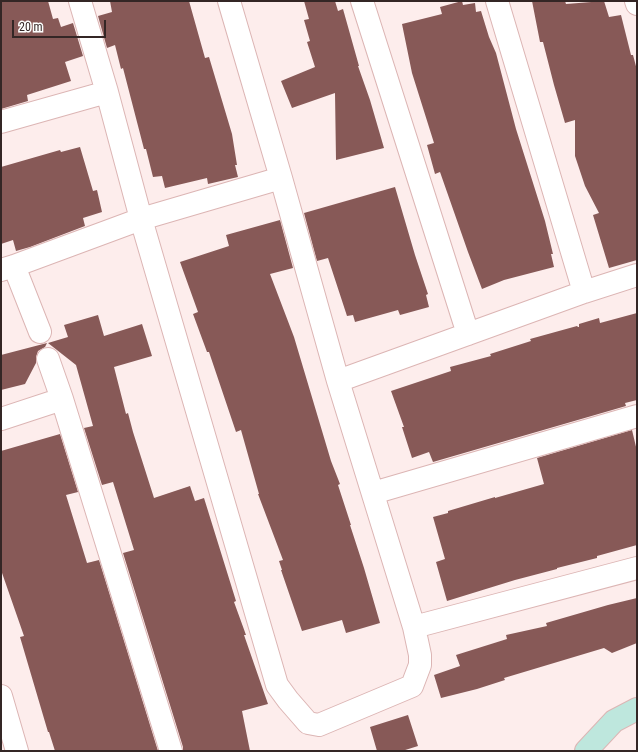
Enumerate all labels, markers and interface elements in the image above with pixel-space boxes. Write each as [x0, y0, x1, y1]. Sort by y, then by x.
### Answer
scale bar [14, 12, 108, 38]
text: 20 m [19, 20, 43, 34]

